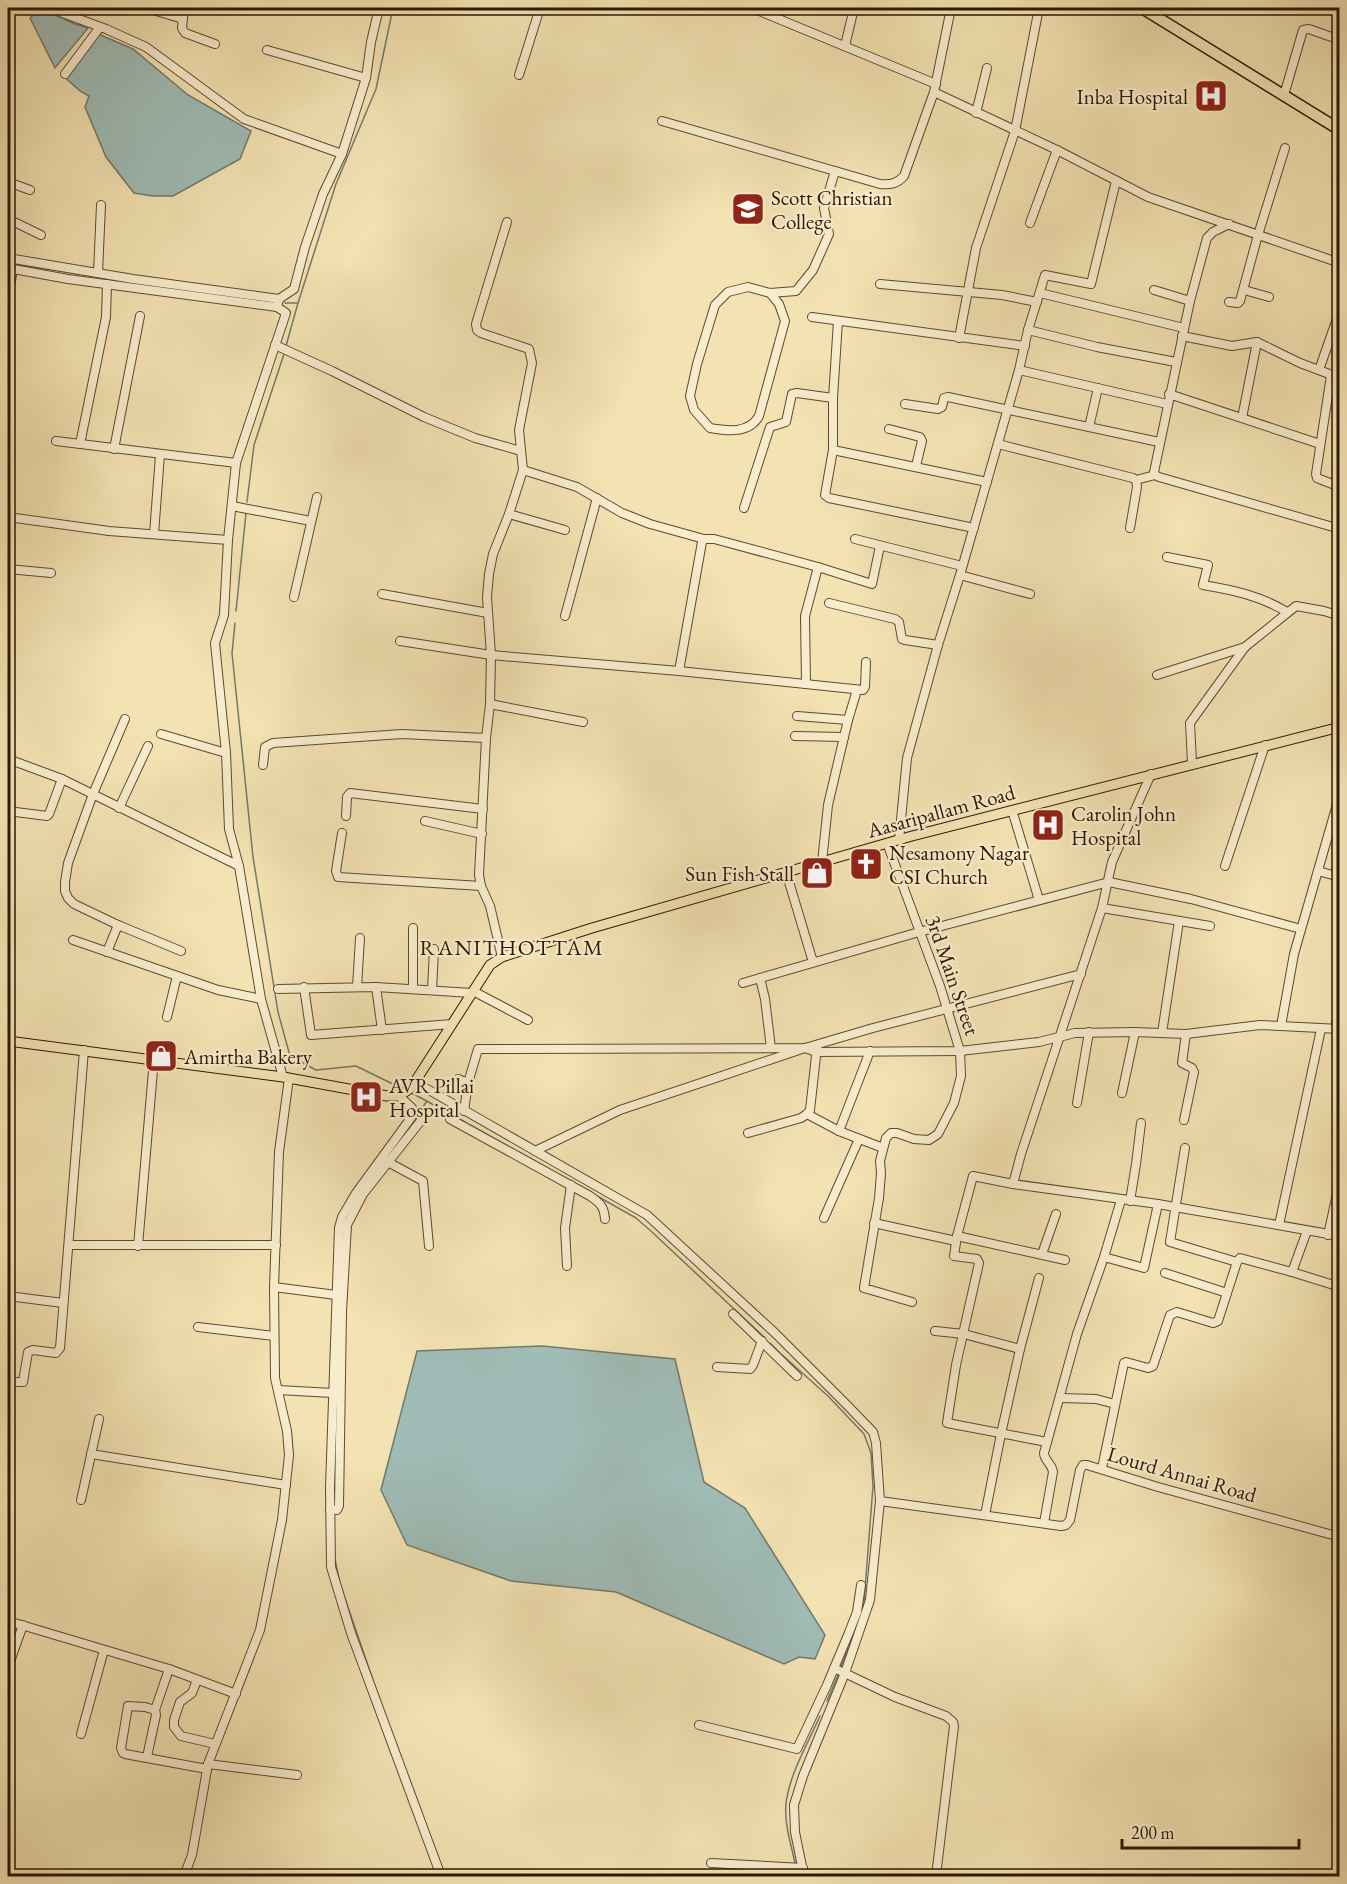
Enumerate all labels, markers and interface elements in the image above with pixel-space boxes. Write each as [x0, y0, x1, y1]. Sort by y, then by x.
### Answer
hospital icon: Inba Hospital [1193, 78, 1229, 114]
place label: Inba Hospital [1077, 83, 1188, 110]
place label: Scott Christian College [771, 184, 893, 235]
school or university icon: Scott Christian College [730, 191, 766, 227]
street label: Aasaripallam Road [863, 778, 1018, 844]
place label: Carolin John Hospital [1071, 800, 1176, 851]
hospital icon: Carolin John Hospital [1030, 807, 1066, 843]
place label: Nesamony Nagar CSI Church [889, 839, 1029, 890]
church icon: Nesamony Nagar CSI Church [848, 846, 884, 882]
shop icon: Sun Fish Stall [799, 855, 835, 891]
place label: Sun Fish Stall [685, 860, 794, 887]
street label: 3rd Main Street [920, 911, 986, 1039]
district label: RANITHOTTAM [420, 933, 604, 962]
shop icon: Amirtha Bakery [143, 1038, 179, 1074]
place label: Amirtha Bakery [183, 1043, 313, 1070]
place label: AVR Pillai Hospital [388, 1072, 474, 1123]
hospital icon: AVR Pillai Hospital [348, 1079, 384, 1115]
street label: Lourd Annai Road [1104, 1440, 1260, 1508]
scale bar [1122, 1812, 1299, 1850]
text: 200 m [1131, 1821, 1175, 1844]

